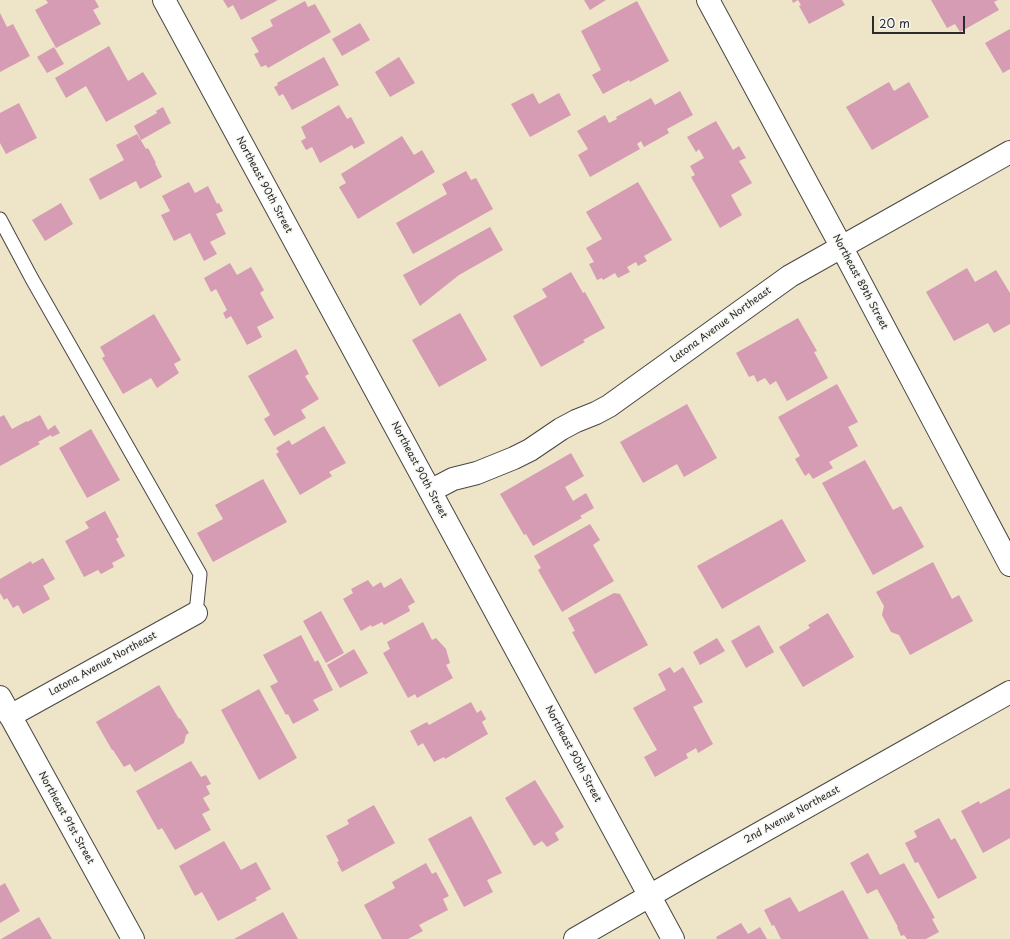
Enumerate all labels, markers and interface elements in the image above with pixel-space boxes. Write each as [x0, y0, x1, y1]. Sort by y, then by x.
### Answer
scale bar [874, 8, 967, 34]
text: 20 m [879, 14, 910, 32]
street label: Northeast 90th Street [233, 135, 295, 235]
street label: Northeast 89th Street [830, 232, 890, 332]
street label: Latona Avenue Northeast [668, 285, 774, 365]
street label: Northeast 90th Street [388, 420, 450, 520]
street label: Latona Avenue Northeast [47, 629, 159, 699]
street label: Northeast 90th Street [542, 704, 604, 804]
street label: Northeast 91st Street [36, 770, 96, 866]
street label: 2nd Avenue Northeast [742, 784, 842, 846]

